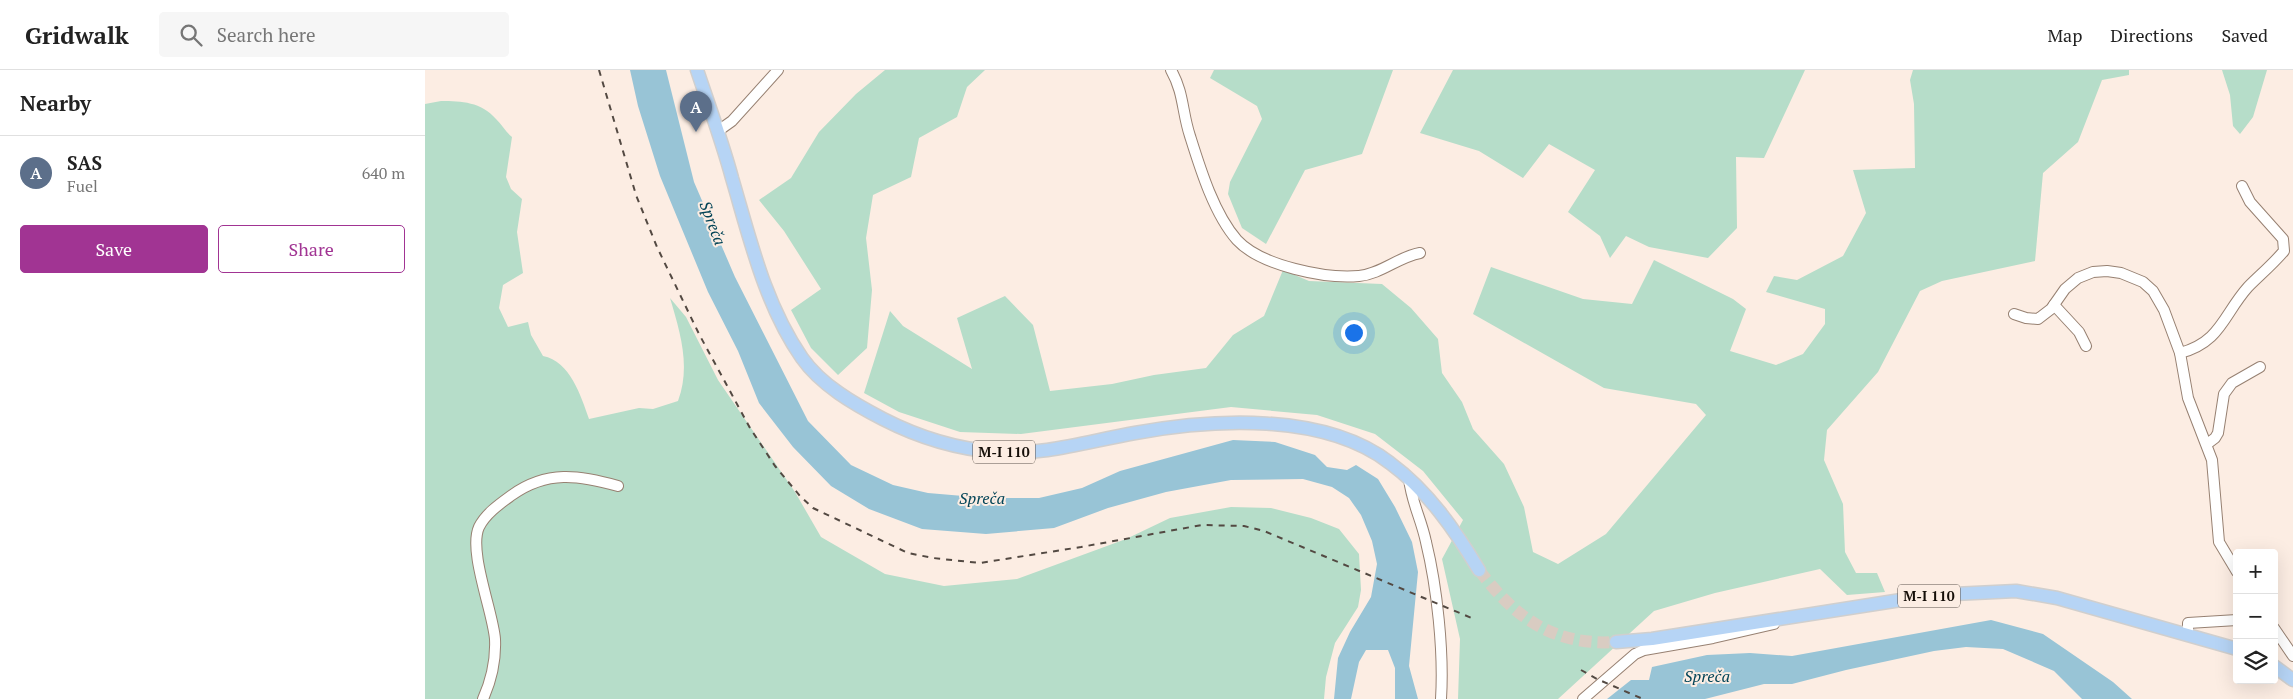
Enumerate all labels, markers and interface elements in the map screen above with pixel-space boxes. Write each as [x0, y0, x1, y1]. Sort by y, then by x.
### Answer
search box [159, 12, 509, 57]
text: Gridwalk [25, 19, 129, 51]
icon: search [177, 21, 205, 49]
text: Search here [217, 22, 316, 47]
text: Map [2047, 23, 2082, 47]
text: Directions [2110, 23, 2193, 47]
text: Saved [2221, 23, 2268, 47]
text: Nearby [20, 89, 91, 117]
pin: A [680, 91, 712, 132]
text: SAS [67, 150, 102, 175]
text: A [30, 162, 42, 184]
text: 640 m [362, 162, 405, 184]
text: Fuel [67, 175, 98, 197]
water label: Spreča [695, 198, 731, 248]
button: Save [20, 225, 208, 273]
button: Share [218, 225, 405, 273]
your location [1341, 320, 1367, 346]
road number: M-I 110 [973, 441, 1035, 464]
water label: Spreča [959, 487, 1005, 509]
map controls [2233, 549, 2278, 684]
button: + [2233, 549, 2278, 594]
road number: M-I 110 [1898, 584, 1960, 608]
button: − [2233, 594, 2278, 639]
button: layers [2233, 639, 2278, 684]
water label: Spreča [1684, 665, 1730, 687]

